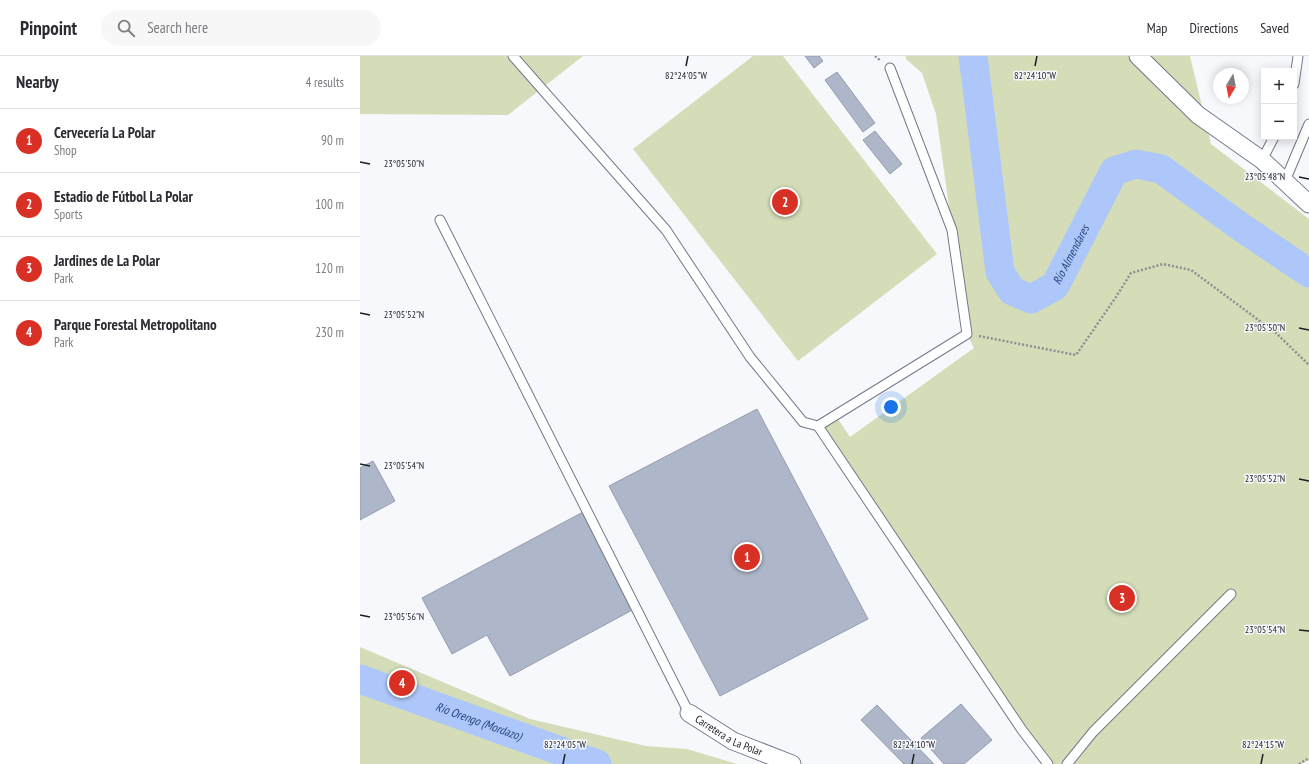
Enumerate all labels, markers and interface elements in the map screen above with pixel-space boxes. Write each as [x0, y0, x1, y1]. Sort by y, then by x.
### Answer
search box [101, 10, 381, 46]
text: Pinpoint [20, 16, 77, 40]
icon: search [115, 17, 137, 39]
text: Search here [147, 18, 208, 37]
text: Map [1147, 19, 1167, 37]
text: Directions [1189, 19, 1238, 37]
text: Saved [1260, 19, 1289, 37]
north arrow [1213, 68, 1249, 104]
map controls [1261, 68, 1297, 140]
button: + [1261, 68, 1297, 104]
text: 82°24'05"W [665, 69, 707, 82]
text: 82°24'10"W [1014, 69, 1056, 82]
text: Nearby [16, 71, 59, 93]
text: 4 results [305, 74, 344, 91]
button: − [1261, 104, 1297, 140]
text: Cervecería La Polar [54, 123, 155, 142]
text: 1 [26, 132, 32, 149]
text: 90 m [321, 132, 344, 149]
text: Shop [54, 142, 77, 159]
text: 23°05'50"N [384, 157, 424, 170]
text: 23°05'48"N [1245, 170, 1285, 183]
text: Estadio de Fútbol La Polar [54, 187, 193, 206]
pin: 2 [772, 187, 798, 217]
text: 2 [26, 196, 32, 213]
text: 100 m [315, 196, 344, 213]
text: Sports [54, 206, 83, 223]
water label: Río Almendares [1049, 221, 1093, 287]
text: Jardines de La Polar [54, 251, 160, 270]
text: 3 [26, 260, 32, 277]
text: 120 m [315, 260, 344, 277]
text: Park [54, 270, 73, 287]
text: 23°05'52"N [384, 308, 424, 321]
text: Parque Forestal Metropolitano [54, 315, 217, 334]
text: 23°05'50"N [1245, 321, 1285, 334]
text: 4 [26, 324, 32, 341]
text: 230 m [315, 324, 344, 341]
text: Park [54, 334, 73, 351]
your location [881, 397, 901, 417]
text: 23°05'54"N [384, 459, 424, 472]
text: 23°05'52"N [1245, 472, 1285, 485]
pin: 1 [734, 542, 760, 572]
pin: 3 [1109, 583, 1135, 613]
text: 23°05'56"N [384, 610, 424, 623]
text: 23°05'54"N [1245, 623, 1285, 636]
pin: 4 [389, 668, 415, 698]
water label: Río Orengo (Mordazo) [434, 699, 525, 744]
street label: Carretera a La Polar [693, 712, 765, 759]
text: 82°24'05"W [544, 738, 586, 751]
text: 82°24'10"W [893, 738, 935, 751]
text: 82°24'15"W [1242, 738, 1284, 751]

